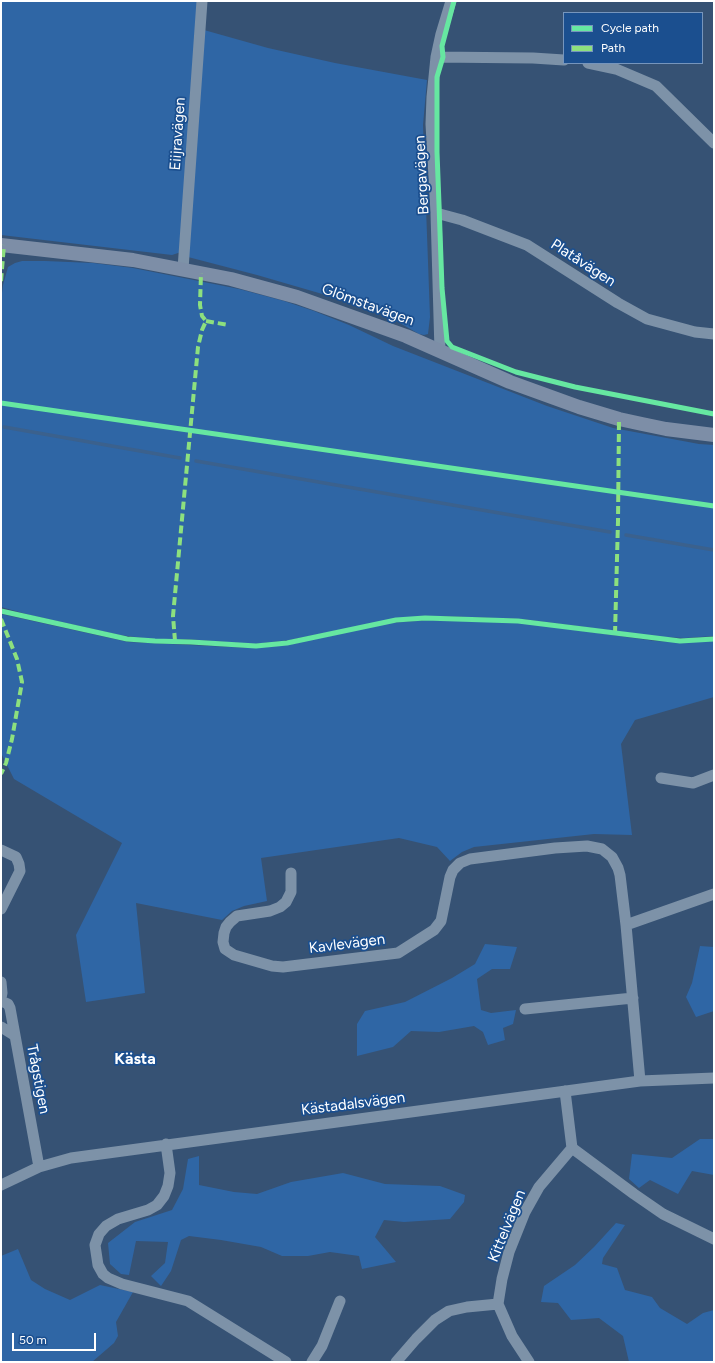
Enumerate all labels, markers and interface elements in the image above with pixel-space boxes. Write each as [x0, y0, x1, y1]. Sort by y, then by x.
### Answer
legend [563, 12, 703, 64]
text: Cycle path [601, 21, 659, 35]
text: Path [601, 41, 625, 55]
street label: Eiijravägen [166, 97, 190, 171]
street label: Bergavägen [411, 135, 433, 215]
street label: Platåvägen [547, 235, 619, 291]
street label: Glömstavägen [319, 280, 417, 330]
street label: Kavlevägen [308, 930, 386, 958]
street label: Trågstigen [22, 1043, 54, 1115]
district label: Kästa [114, 1049, 156, 1069]
street label: Kästadalsvägen [300, 1089, 406, 1119]
street label: Kittelvägen [484, 1187, 530, 1265]
scale bar [14, 1325, 98, 1351]
text: 50 m [19, 1333, 47, 1347]

